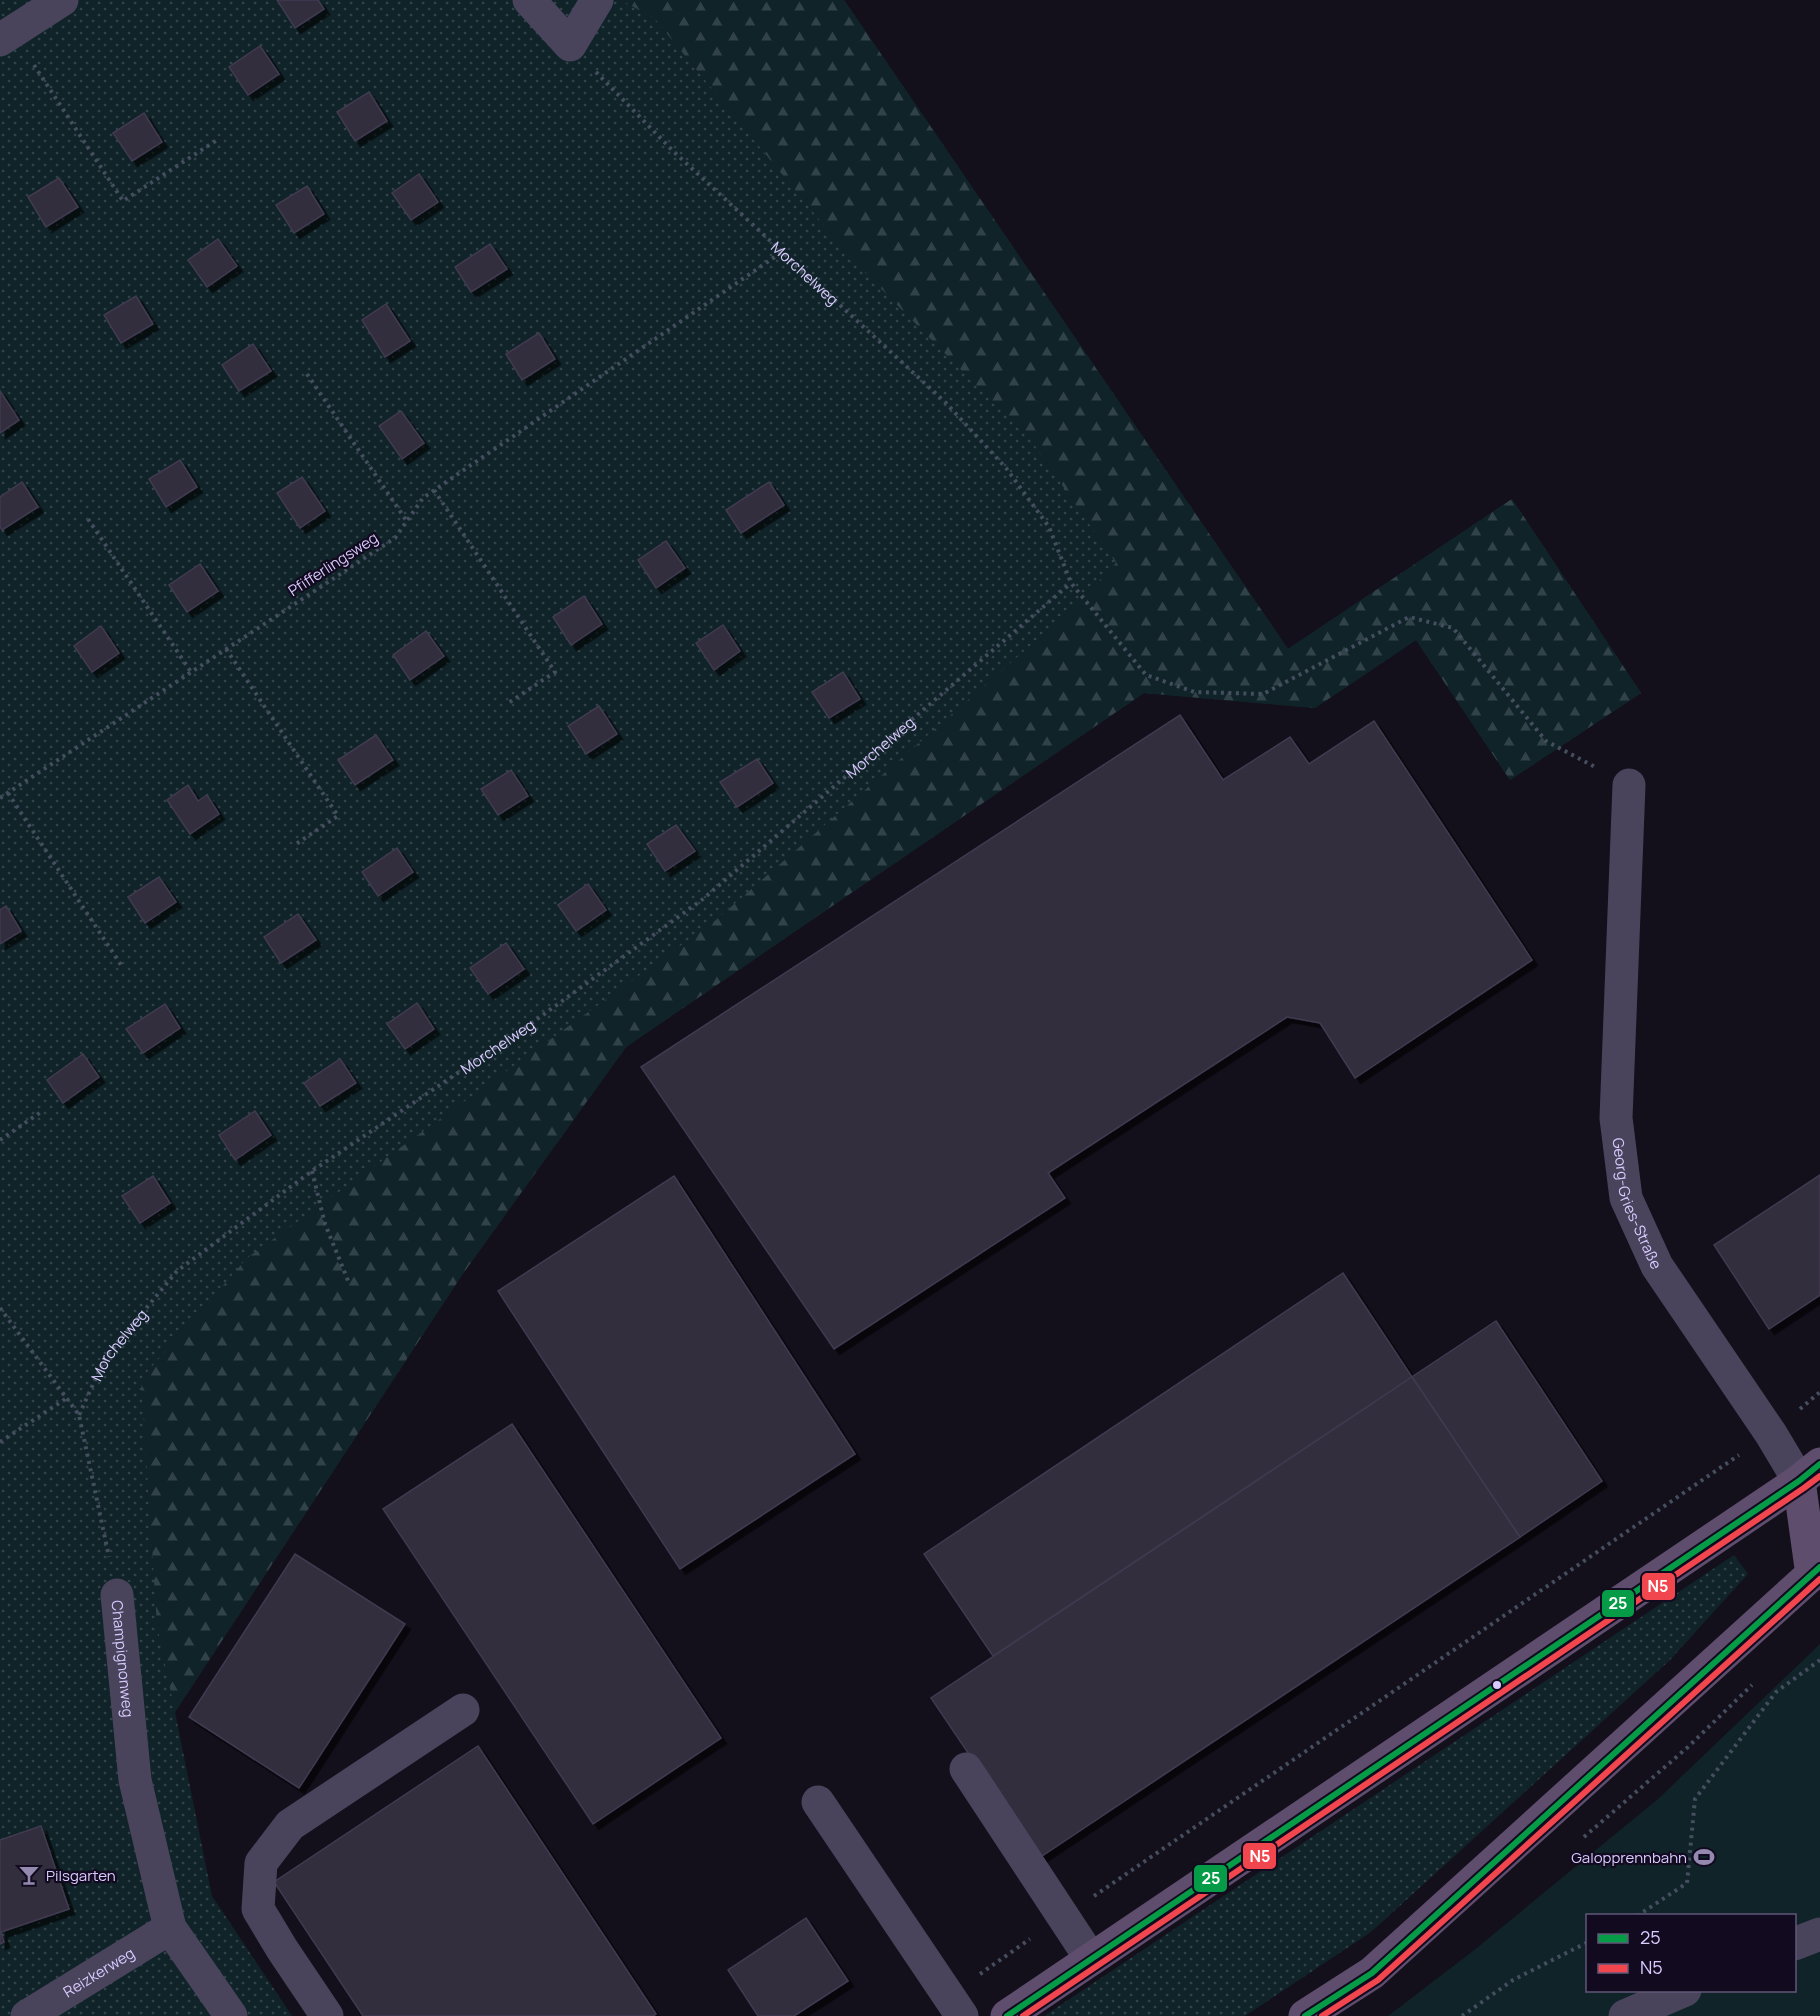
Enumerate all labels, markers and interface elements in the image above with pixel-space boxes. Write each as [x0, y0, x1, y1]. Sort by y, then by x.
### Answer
street label: Morchelweg [767, 236, 843, 309]
street label: Pfifferlingsweg [284, 527, 382, 601]
street label: Morchelweg [841, 711, 919, 783]
street label: Morchelweg [456, 1014, 539, 1079]
street label: Georg-Gries-Straße [1608, 1137, 1668, 1273]
street label: Morchelweg [85, 1304, 152, 1384]
line badge: N5 [1641, 1572, 1676, 1601]
text: N5 [1648, 1575, 1668, 1597]
line badge: 25 [1601, 1589, 1635, 1618]
text: 25 [1609, 1592, 1627, 1614]
street label: Champignonweg [107, 1599, 139, 1718]
unlabelled marker [1491, 1679, 1503, 1691]
line badge: N5 [1242, 1842, 1277, 1870]
text: N5 [1250, 1845, 1270, 1867]
sports icon: Galopprennbahn [1692, 1845, 1716, 1869]
place label: Galopprennbahn [1571, 1847, 1687, 1868]
bar icon: Pilsgarten [17, 1863, 41, 1887]
line badge: 25 [1193, 1864, 1228, 1893]
place label: Pilsgarten [46, 1865, 116, 1886]
text: 25 [1202, 1867, 1220, 1889]
legend [1586, 1914, 1796, 1992]
text: 25 [1640, 1925, 1661, 1949]
street label: Reizkerweg [59, 1942, 138, 2002]
text: N5 [1640, 1955, 1663, 1979]

